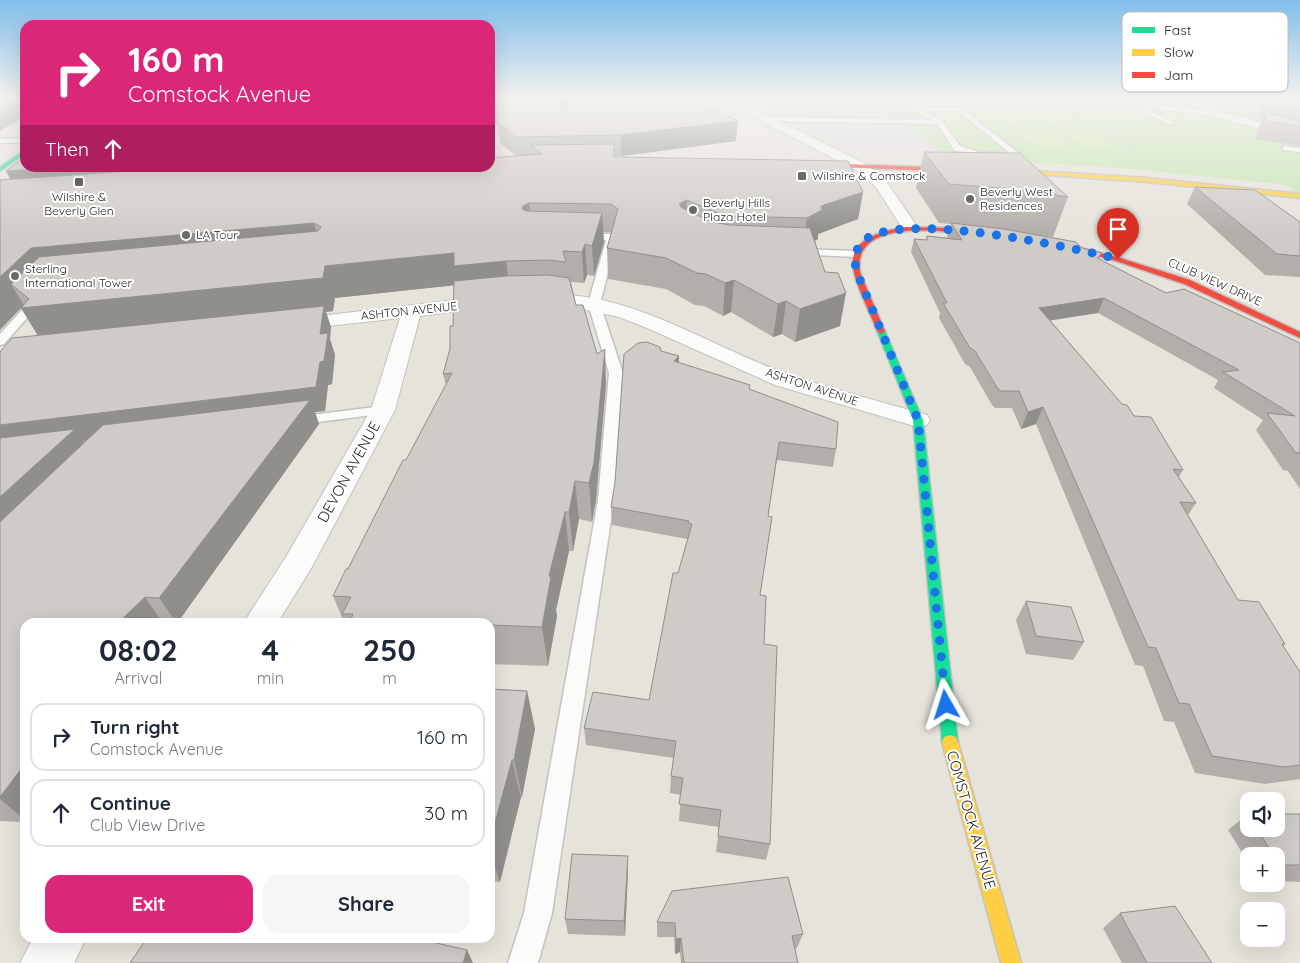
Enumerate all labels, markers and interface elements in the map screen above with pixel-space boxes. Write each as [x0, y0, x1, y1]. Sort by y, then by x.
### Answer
legend [1122, 12, 1288, 92]
text: Fast [1164, 21, 1192, 39]
text: 160 m [128, 37, 225, 81]
icon: right [45, 40, 110, 105]
text: Slow [1164, 43, 1194, 61]
text: Jam [1164, 66, 1193, 84]
text: Comstock Avenue [128, 80, 311, 108]
icon: ahead [99, 135, 127, 163]
text: Then [45, 137, 89, 161]
place label: Wilshire & Comstock [812, 168, 925, 183]
marker: Wilshire & Comstock [796, 170, 808, 182]
marker: Wilshire & Beverly Glen [73, 176, 85, 188]
place label: Beverly West Residences [980, 184, 1053, 213]
place label: Wilshire & Beverly Glen [44, 189, 114, 218]
marker: Beverly West Residences [964, 193, 976, 205]
place label: Beverly Hills Plaza Hotel [703, 195, 771, 224]
marker: Beverly Hills Plaza Hotel [687, 204, 699, 216]
pin [1097, 208, 1139, 259]
icon: arrive [1104, 215, 1132, 243]
place label: LA Tour [196, 227, 238, 242]
marker: LA Tour [180, 229, 192, 241]
street label: CLUB VIEW DRIVE [1166, 254, 1264, 309]
place label: Sterling International Tower [25, 261, 133, 290]
marker: Sterling International Tower [9, 270, 21, 282]
street label: ASHTON AVENUE [360, 298, 458, 323]
street label: ASHTON AVENUE [764, 364, 861, 409]
street label: DEVON AVENUE [313, 418, 384, 526]
text: 08:02 [99, 631, 178, 669]
text: 4 [262, 631, 279, 669]
text: 250 [363, 631, 416, 669]
text: Arrival [114, 668, 162, 688]
text: min [257, 668, 284, 688]
text: m [382, 668, 397, 688]
position arrow [919, 678, 971, 730]
text: Turn right [90, 715, 179, 739]
icon: right [47, 723, 75, 751]
text: 160 m [417, 725, 468, 749]
text: Comstock Avenue [90, 739, 223, 759]
street label: COMSTOCK AVENUE [943, 748, 1000, 891]
text: Continue [90, 791, 171, 815]
map controls [1240, 792, 1285, 947]
button: sound [1240, 792, 1285, 837]
icon: ahead [47, 799, 75, 827]
text: 30 m [424, 801, 468, 825]
text: Club View Drive [90, 815, 205, 835]
button: + [1240, 847, 1285, 892]
button: Exit [45, 875, 253, 933]
button: Share [263, 875, 470, 933]
button: − [1240, 902, 1285, 947]

